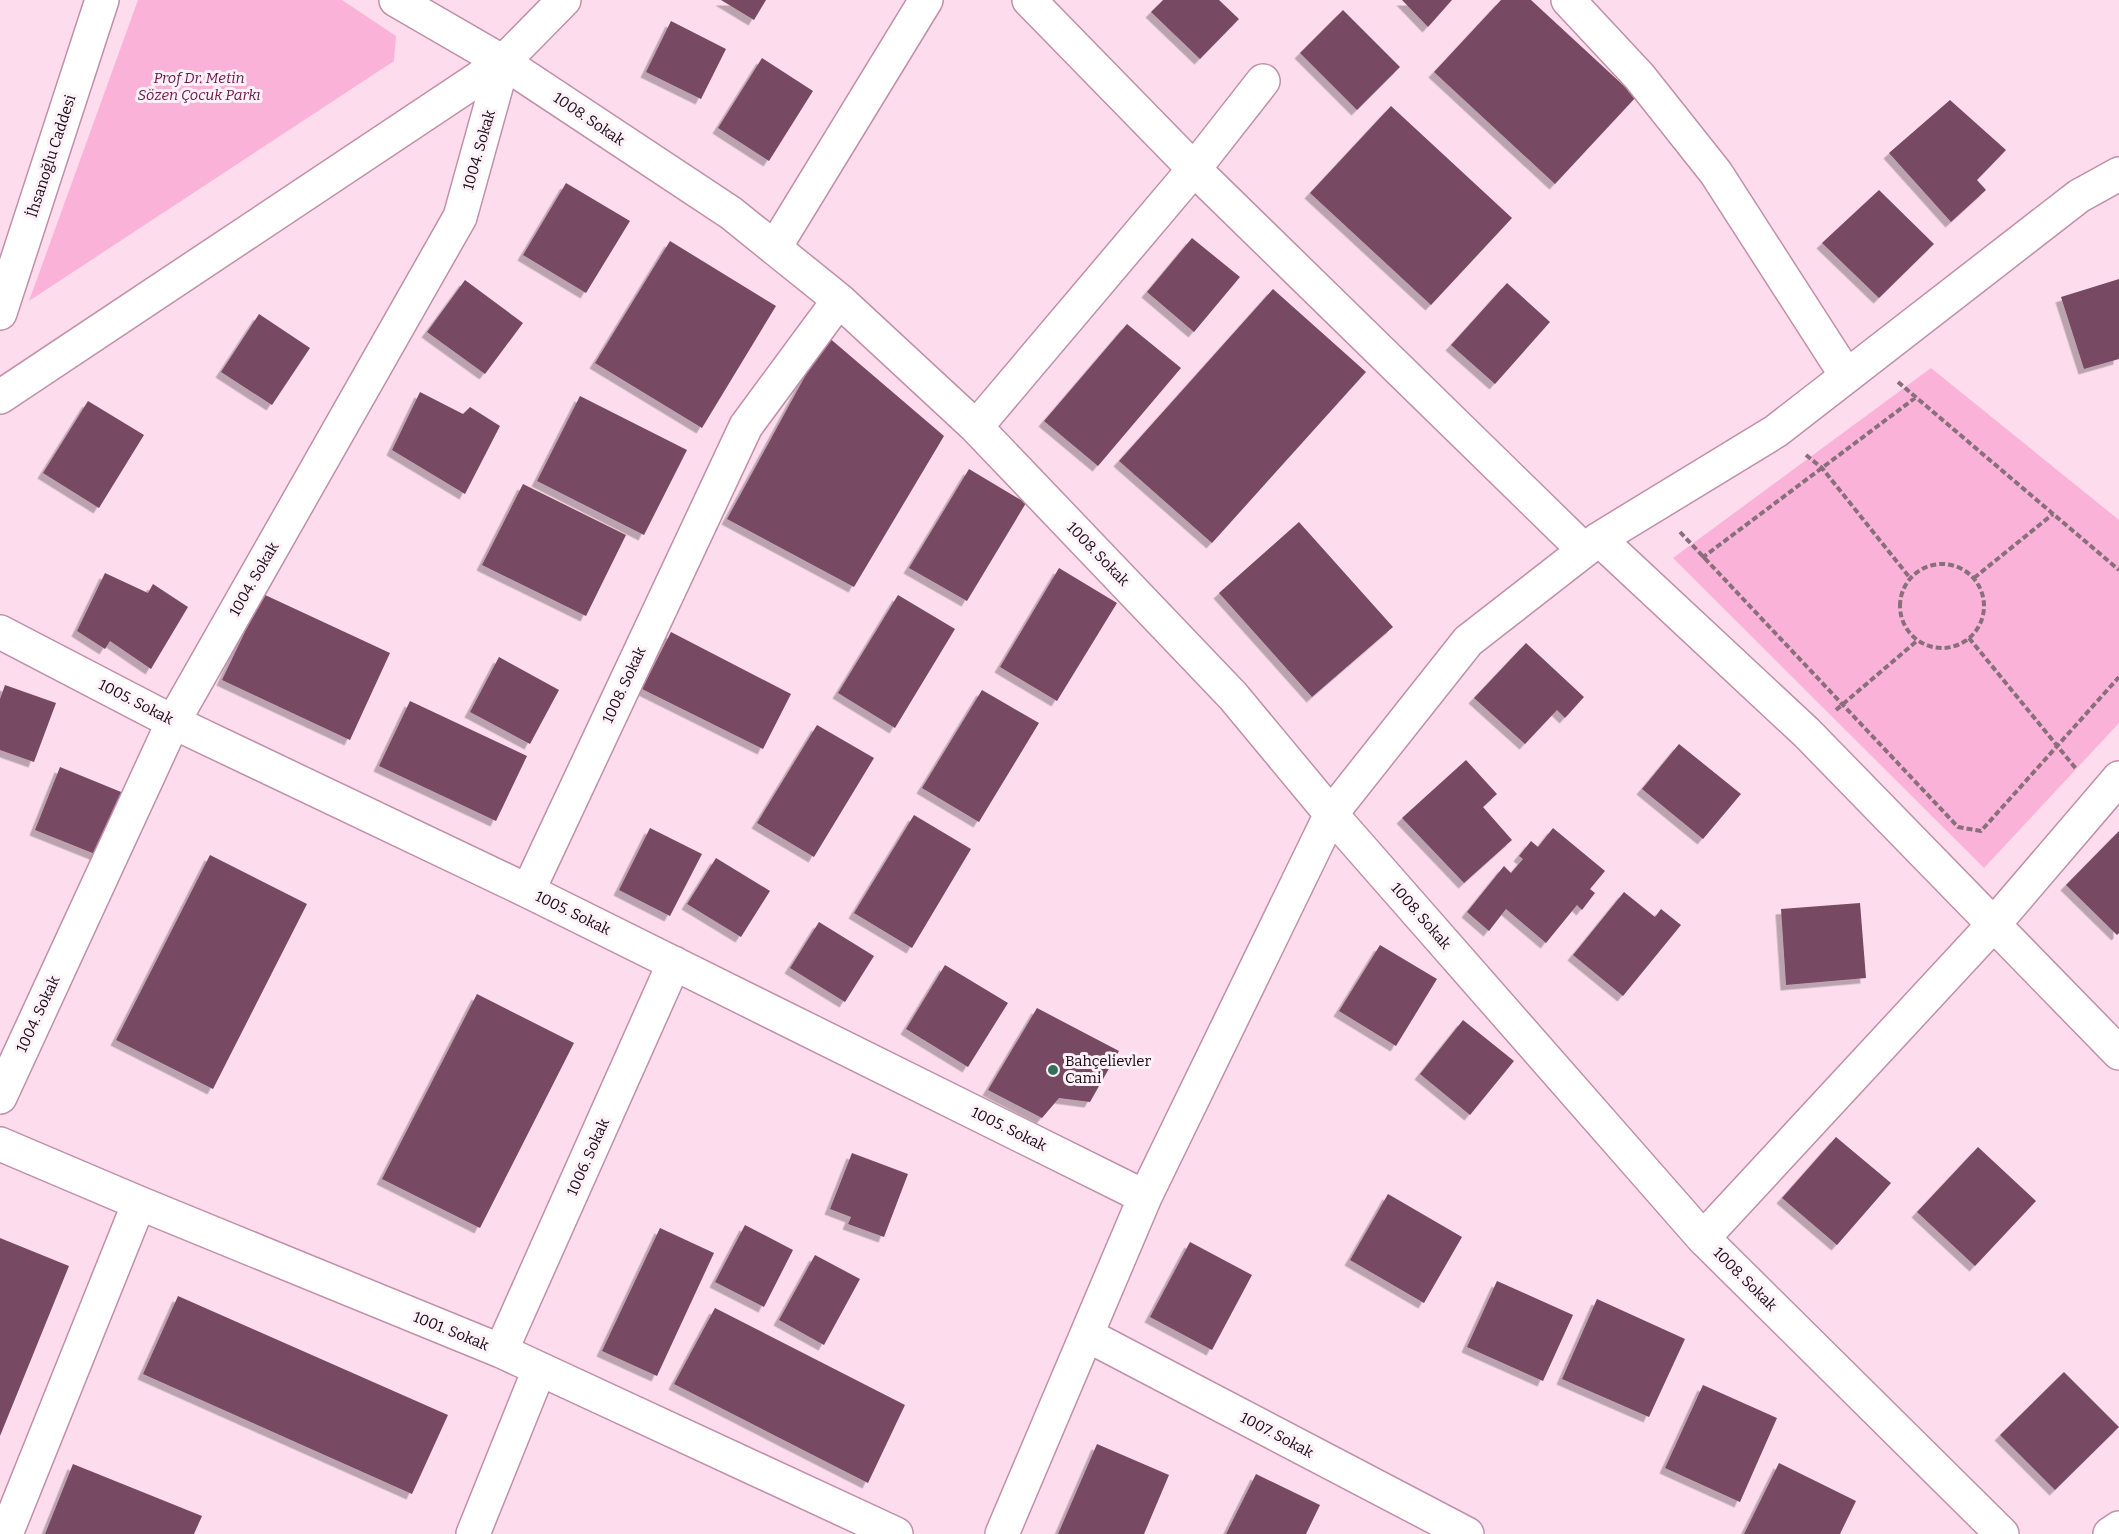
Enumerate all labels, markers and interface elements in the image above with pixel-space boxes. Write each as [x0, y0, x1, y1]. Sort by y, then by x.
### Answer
park label: Prof Dr. Metin Sözen Çocuk Parkı [138, 69, 260, 104]
street label: 1008. Sokak [550, 89, 628, 150]
street label: İhsanoğlu Caddesi [23, 92, 80, 220]
street label: 1004. Sokak [459, 107, 499, 192]
street label: 1008. Sokak [1063, 518, 1133, 590]
street label: 1004. Sokak [226, 538, 283, 619]
street label: 1008. Sokak [598, 644, 650, 726]
street label: 1005. Sokak [96, 675, 177, 729]
street label: 1008. Sokak [1387, 879, 1455, 953]
street label: 1005. Sokak [532, 887, 614, 939]
street label: 1004. Sokak [12, 972, 64, 1055]
place label: Bahçelievler Cami [1065, 1052, 1151, 1087]
marker: Bahçelievler Cami [1046, 1063, 1060, 1077]
street label: 1005. Sokak [968, 1103, 1050, 1155]
street label: 1006. Sokak [563, 1115, 613, 1198]
street label: 1008. Sokak [1710, 1244, 1781, 1315]
street label: 1001. Sokak [411, 1308, 492, 1354]
street label: 1007. Sokak [1237, 1408, 1317, 1462]

